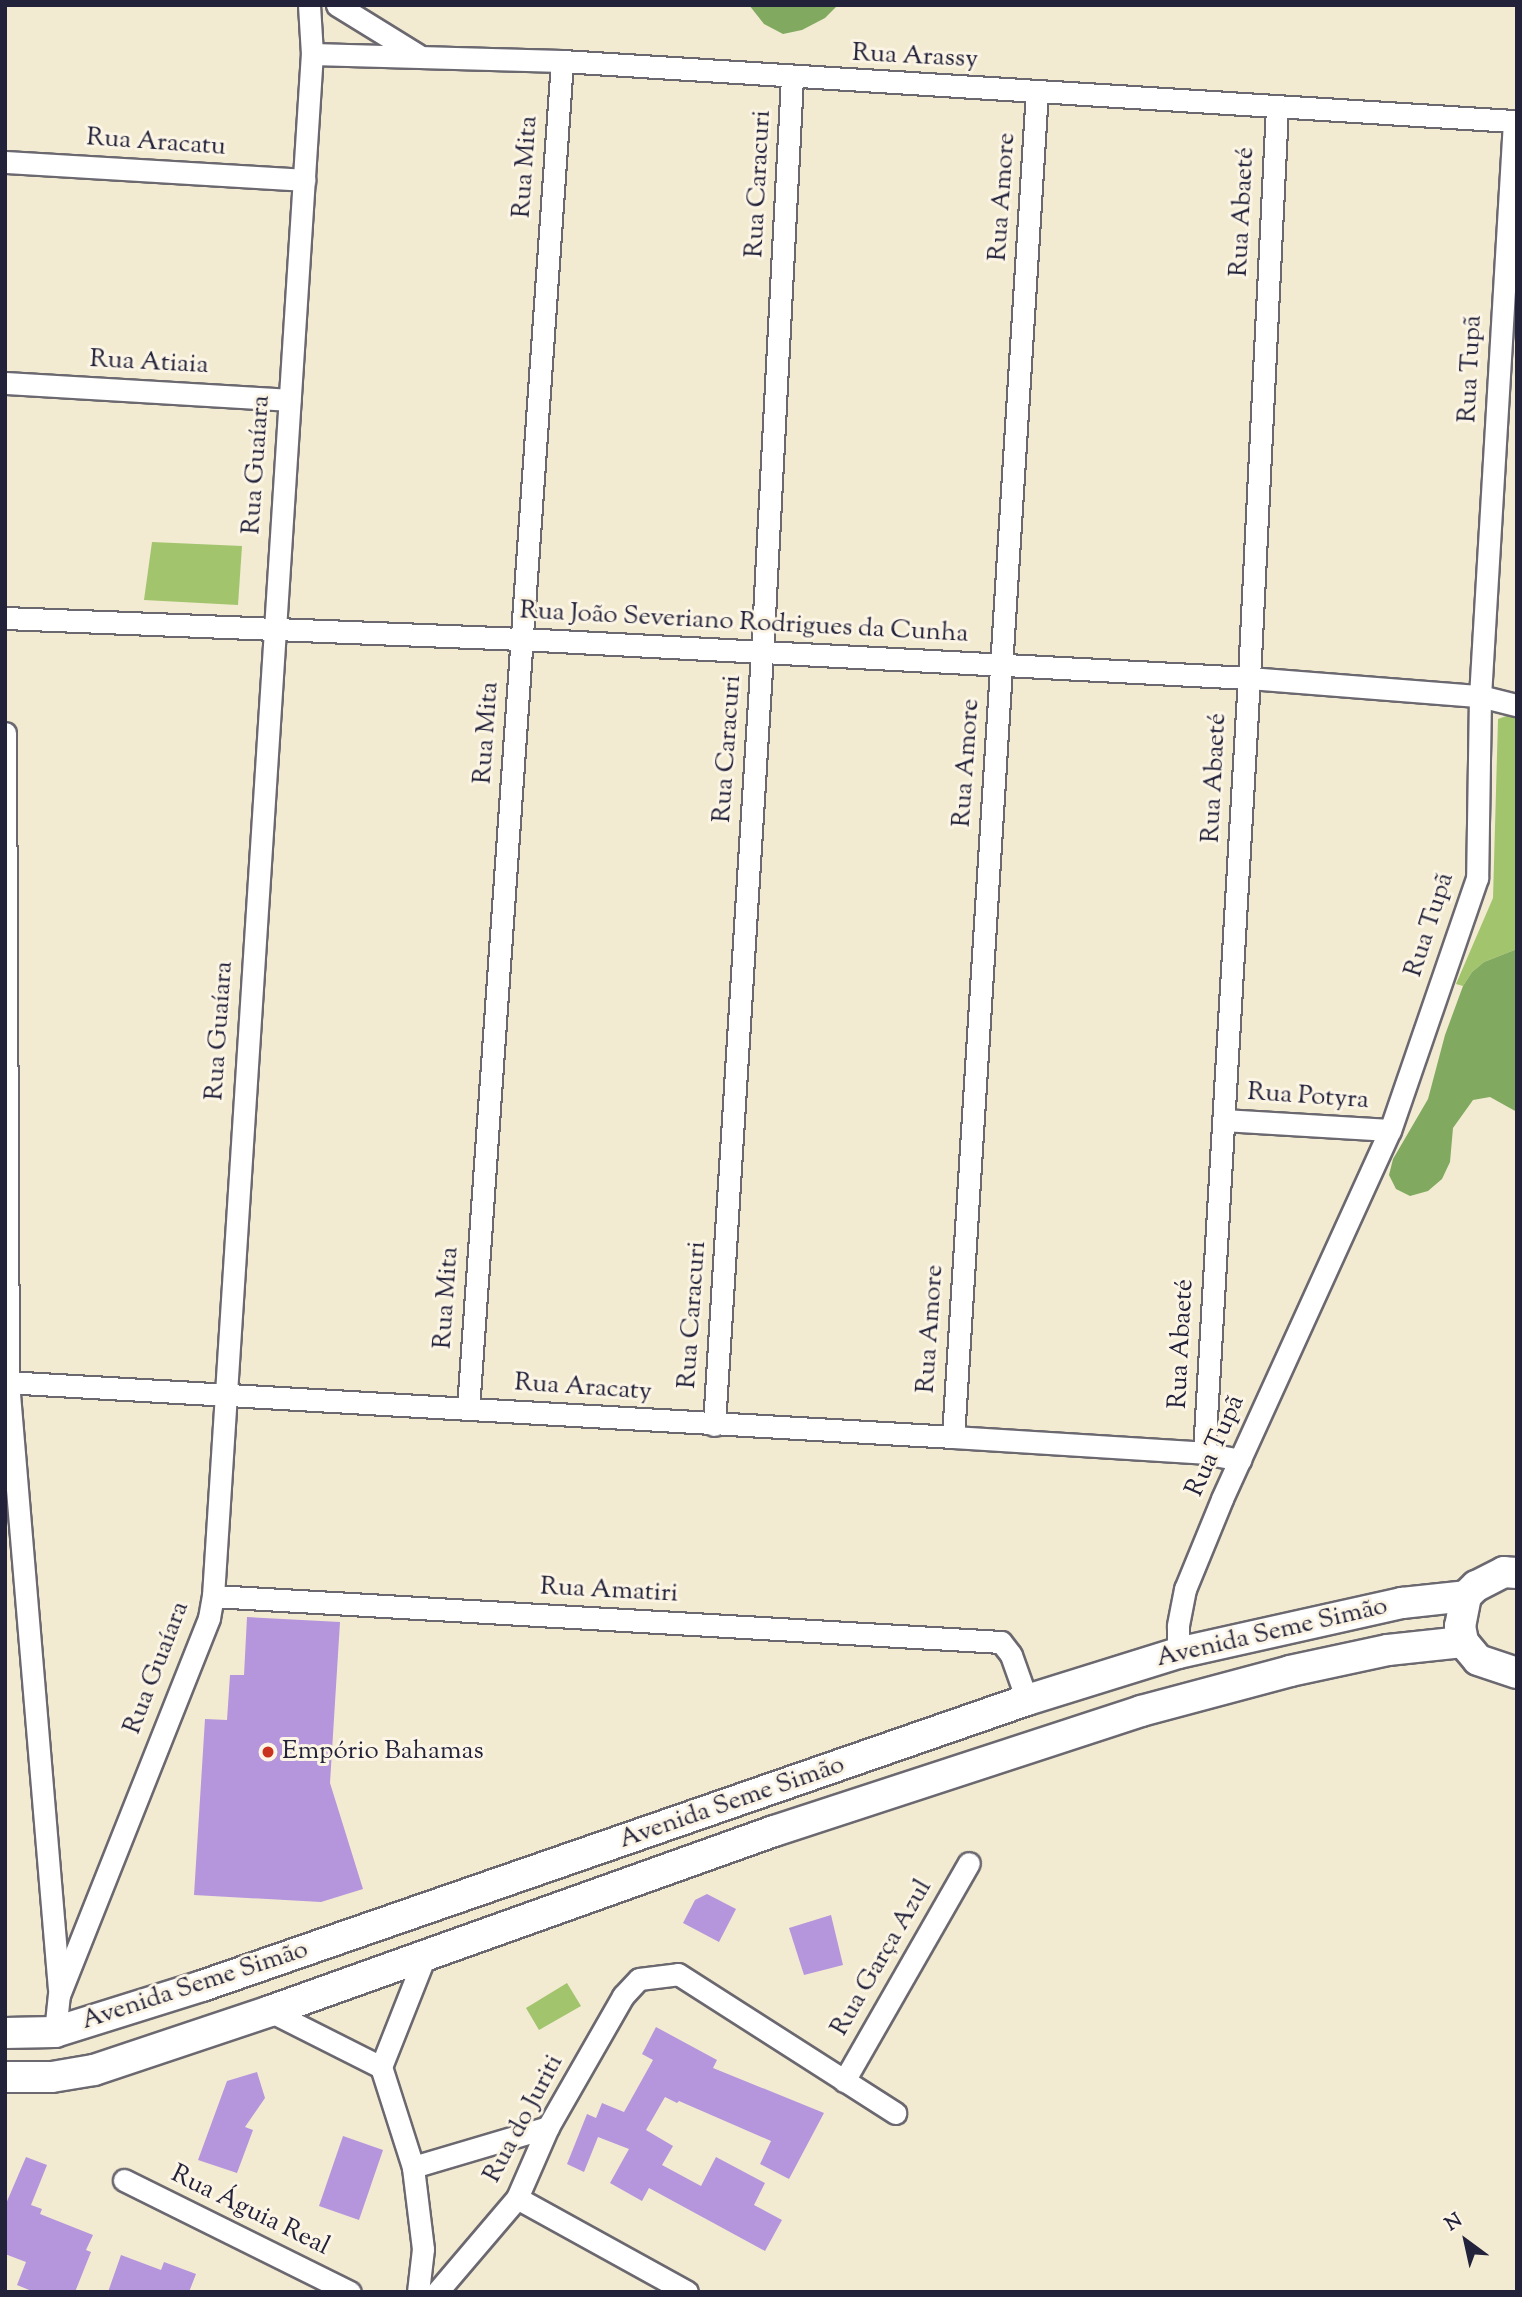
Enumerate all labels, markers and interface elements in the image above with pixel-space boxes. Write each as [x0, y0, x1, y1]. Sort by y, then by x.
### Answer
street label: Rua Arassy [851, 38, 979, 76]
street label: Rua Caracuri [740, 109, 778, 259]
street label: Rua Mita [507, 115, 545, 219]
street label: Rua Aracatu [85, 123, 227, 163]
street label: Rua Amore [983, 132, 1023, 262]
street label: Rua Abaeté [1224, 146, 1262, 278]
street label: Rua Tupã [1453, 314, 1489, 424]
street label: Rua Atiaia [89, 344, 209, 382]
street label: Rua Guaíara [237, 394, 277, 536]
street label: Rua João Severiano Rodrigues da Cunha [519, 596, 969, 650]
street label: Rua Caracuri [707, 674, 749, 824]
street label: Rua Mita [468, 681, 506, 785]
street label: Rua Amore [947, 698, 987, 828]
street label: Rua Abaeté [1196, 712, 1234, 844]
street label: Rua Tupã [1399, 869, 1461, 981]
street label: Rua Guaíara [200, 960, 240, 1102]
street label: Rua Potyra [1246, 1077, 1370, 1117]
street label: Rua Caracuri [672, 1240, 714, 1390]
street label: Rua Mita [428, 1246, 466, 1350]
street label: Rua Amore [911, 1264, 951, 1394]
street label: Rua Abaeté [1163, 1278, 1201, 1410]
street label: Rua Aracaty [513, 1368, 653, 1408]
street label: Rua Tupã [1180, 1390, 1252, 1502]
street label: Rua Amatiri [539, 1572, 679, 1610]
street label: Avenida Seme Simão [1153, 1591, 1391, 1675]
street label: Rua Guaíara [117, 1597, 197, 1739]
place label: Empório Bahamas [282, 1736, 484, 1768]
marker: Empório Bahamas [260, 1744, 276, 1760]
street label: Avenida Seme Simão [615, 1750, 849, 1856]
street label: Rua Garça Azul [825, 1874, 939, 2042]
street label: Avenida Seme Simão [78, 1935, 312, 2037]
street label: Rua do Juriti [477, 2050, 571, 2188]
street label: Rua Águia Real [165, 2159, 335, 2263]
north arrow [1431, 2206, 1501, 2276]
text: N [1441, 2208, 1468, 2238]

